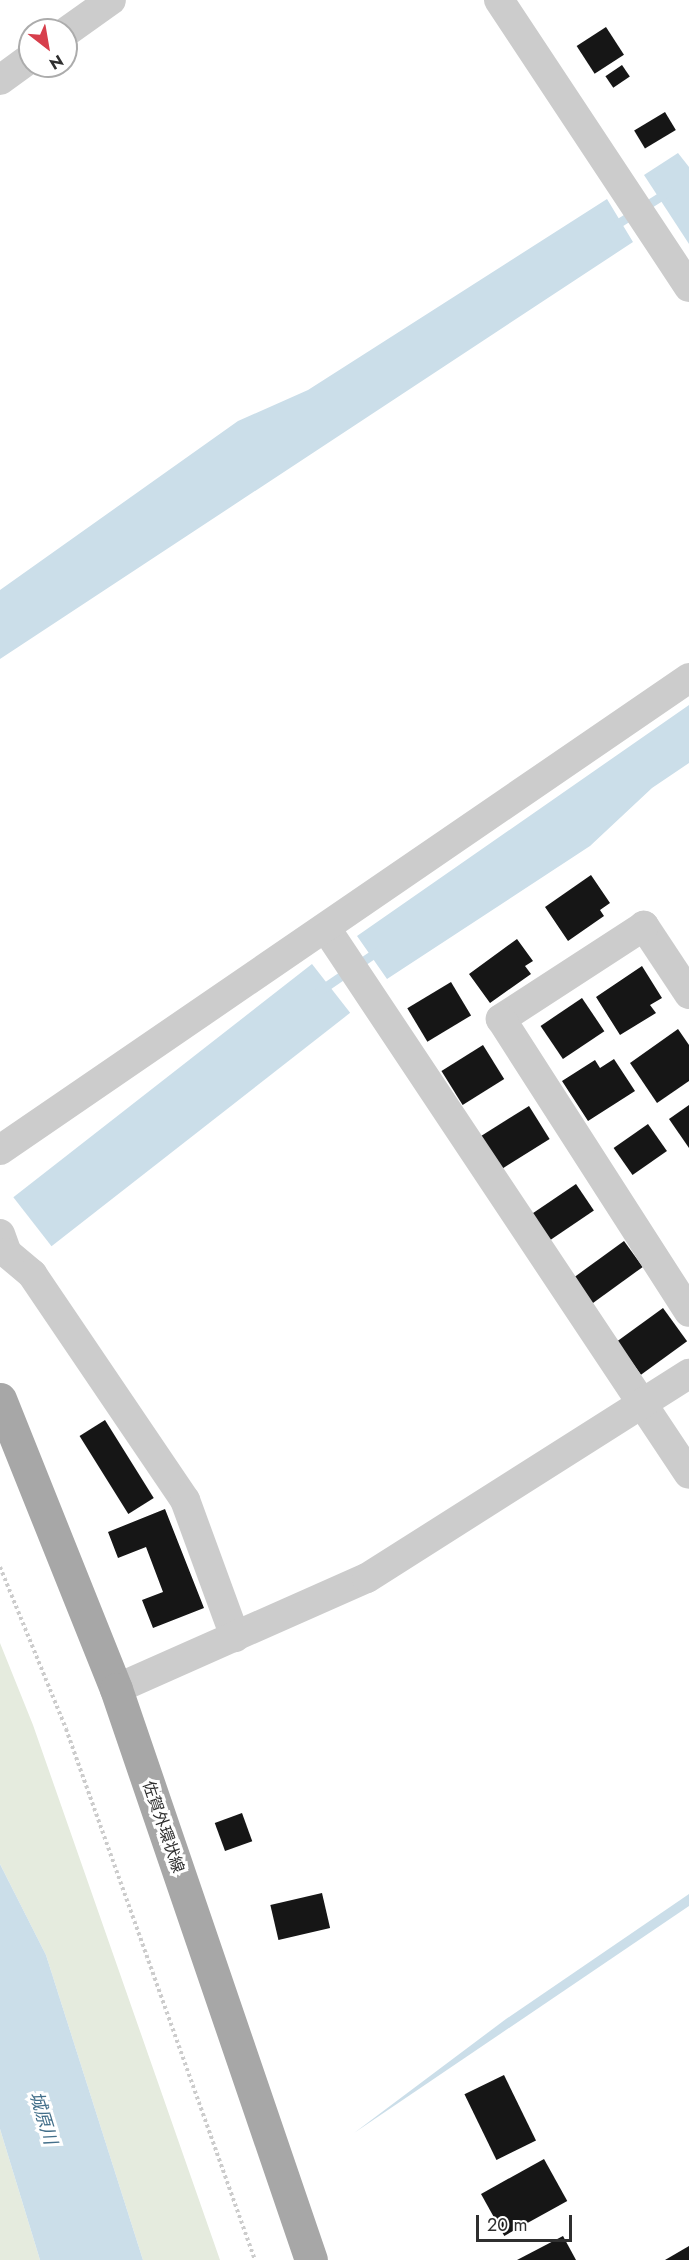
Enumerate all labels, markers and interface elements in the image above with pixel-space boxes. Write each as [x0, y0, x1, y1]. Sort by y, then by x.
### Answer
north arrow [18, 18, 78, 78]
text: N [45, 49, 68, 75]
street label: 佐賀外環状線 [138, 1778, 188, 1876]
water label: 城原川 [25, 2089, 61, 2147]
scale bar [479, 2203, 575, 2241]
text: 20 m [487, 2212, 527, 2238]

